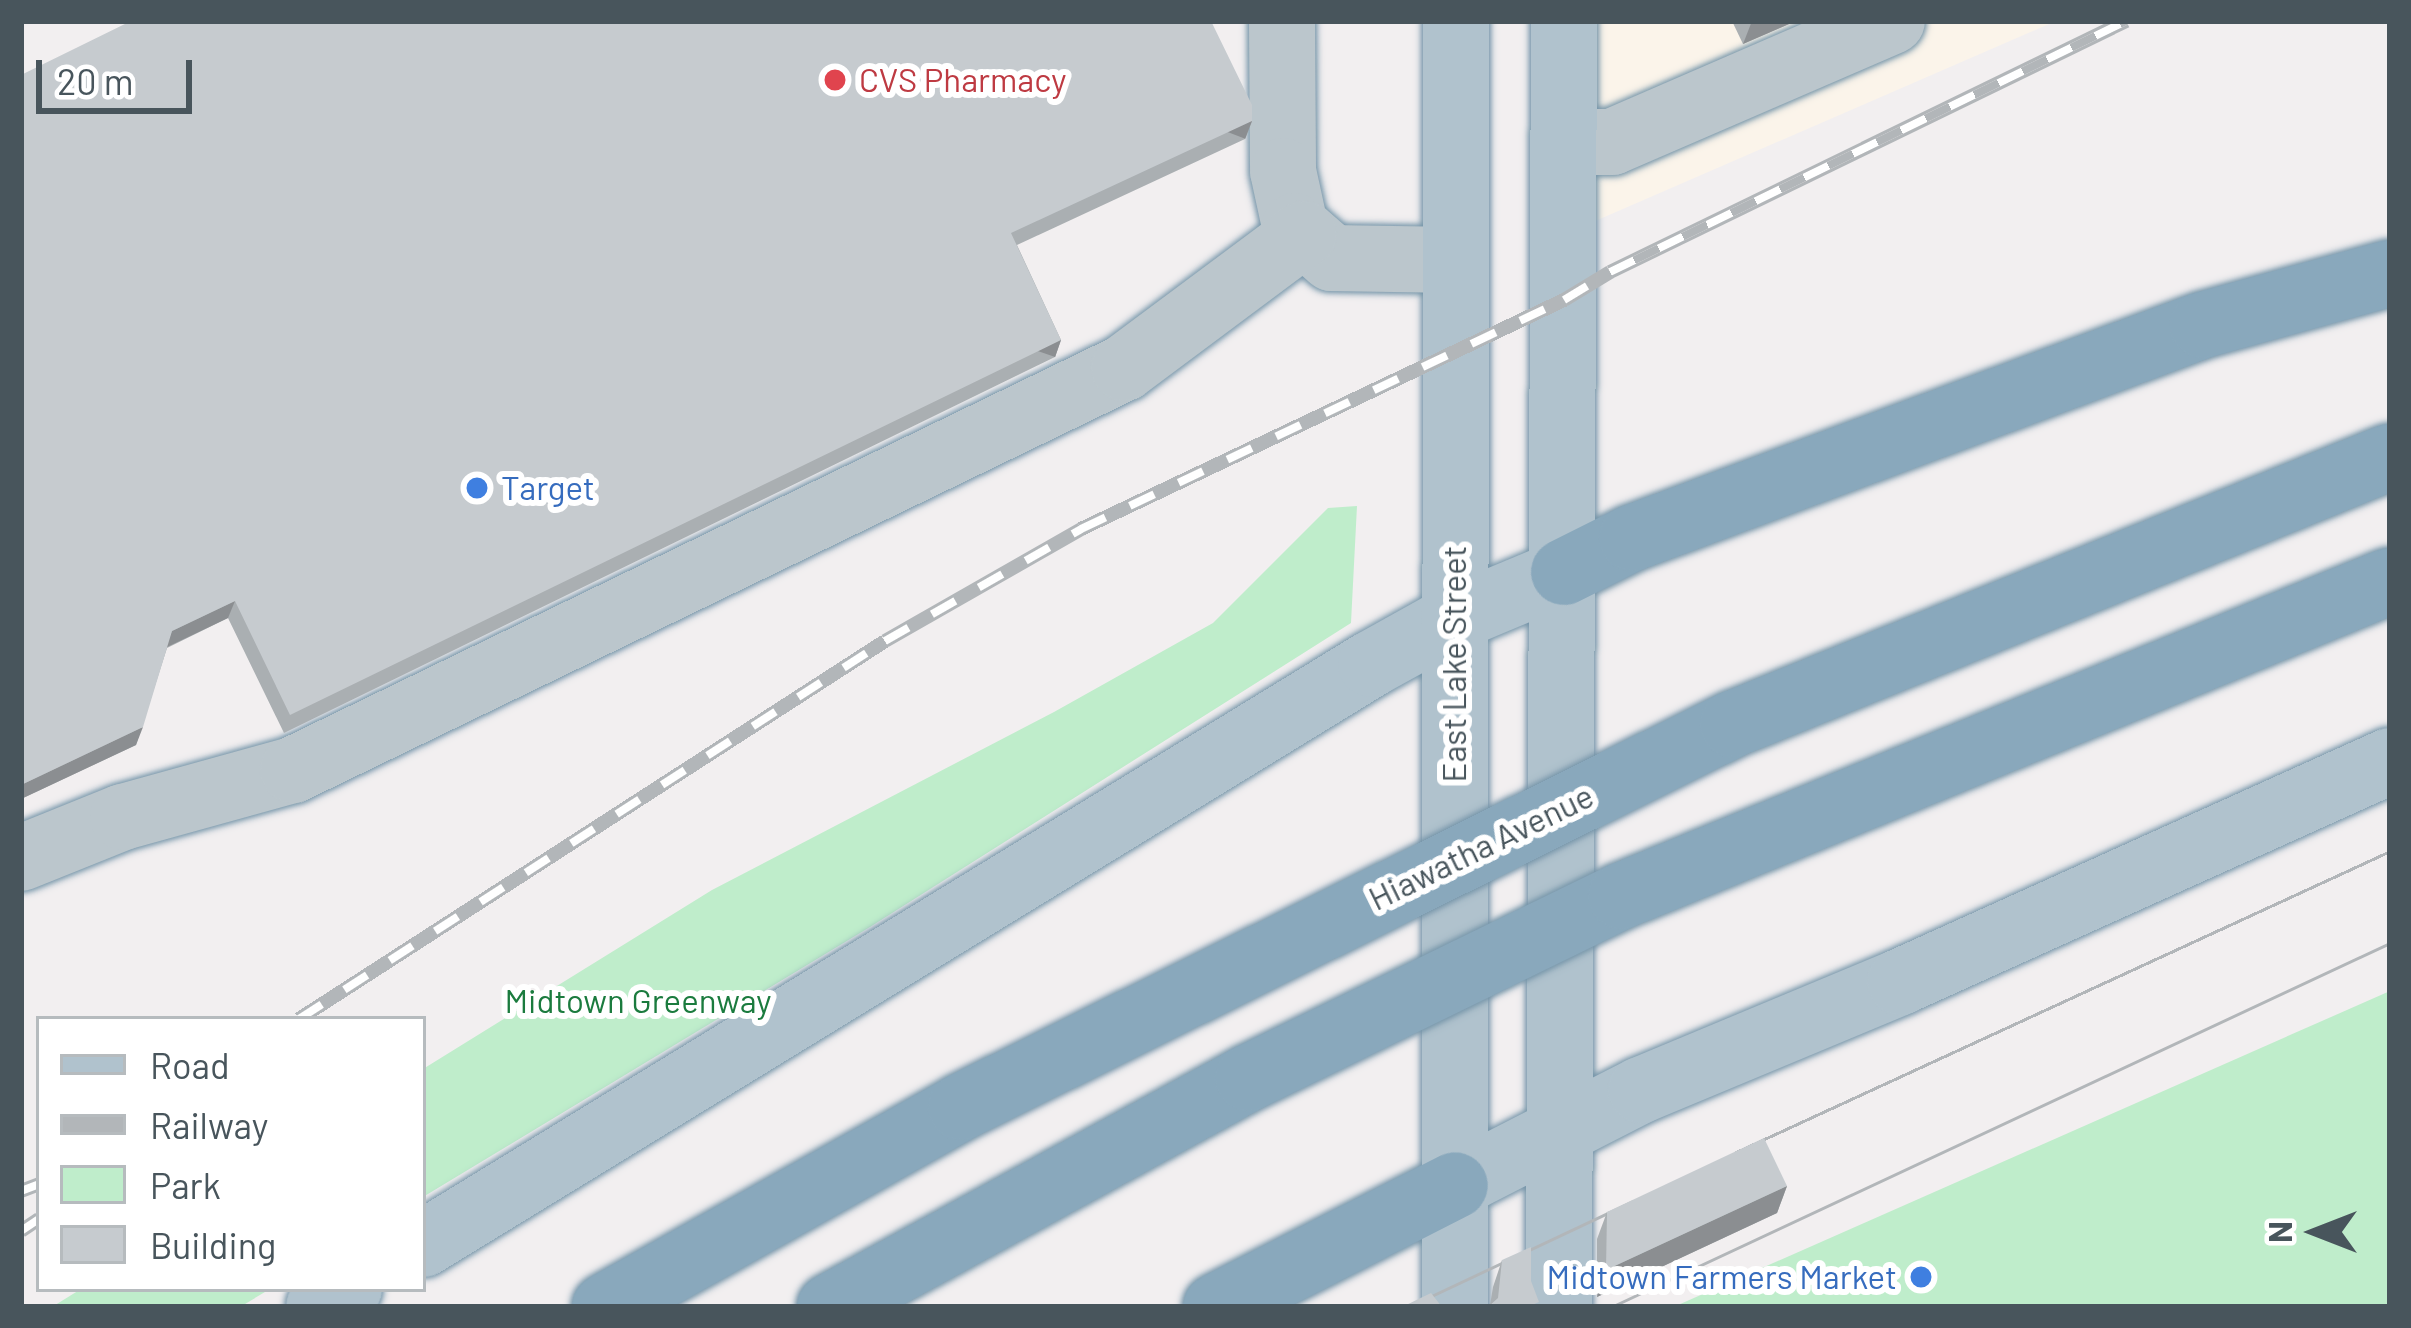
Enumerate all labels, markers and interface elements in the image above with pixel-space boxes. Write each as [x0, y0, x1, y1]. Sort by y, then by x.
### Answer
scale bar [42, 36, 198, 110]
text: 20 m [57, 59, 134, 102]
place label: CVS Pharmacy [859, 60, 1066, 100]
marker: CVS Pharmacy [822, 67, 848, 93]
place label: Target [501, 468, 595, 508]
marker: Target [464, 475, 490, 501]
street label: East Lake Street [1434, 545, 1474, 783]
street label: Hiawatha Avenue [1362, 776, 1600, 918]
park label: Midtown Greenway [504, 981, 772, 1021]
legend [36, 1016, 426, 1292]
text: Road [150, 1043, 230, 1086]
text: Railway [150, 1103, 268, 1146]
text: Park [150, 1163, 221, 1206]
north arrow [2255, 1172, 2375, 1292]
text: N [2259, 1221, 2299, 1243]
text: Building [150, 1223, 276, 1266]
place label: Midtown Farmers Market [1547, 1257, 1897, 1297]
marker: Midtown Farmers Market [1908, 1264, 1934, 1290]

